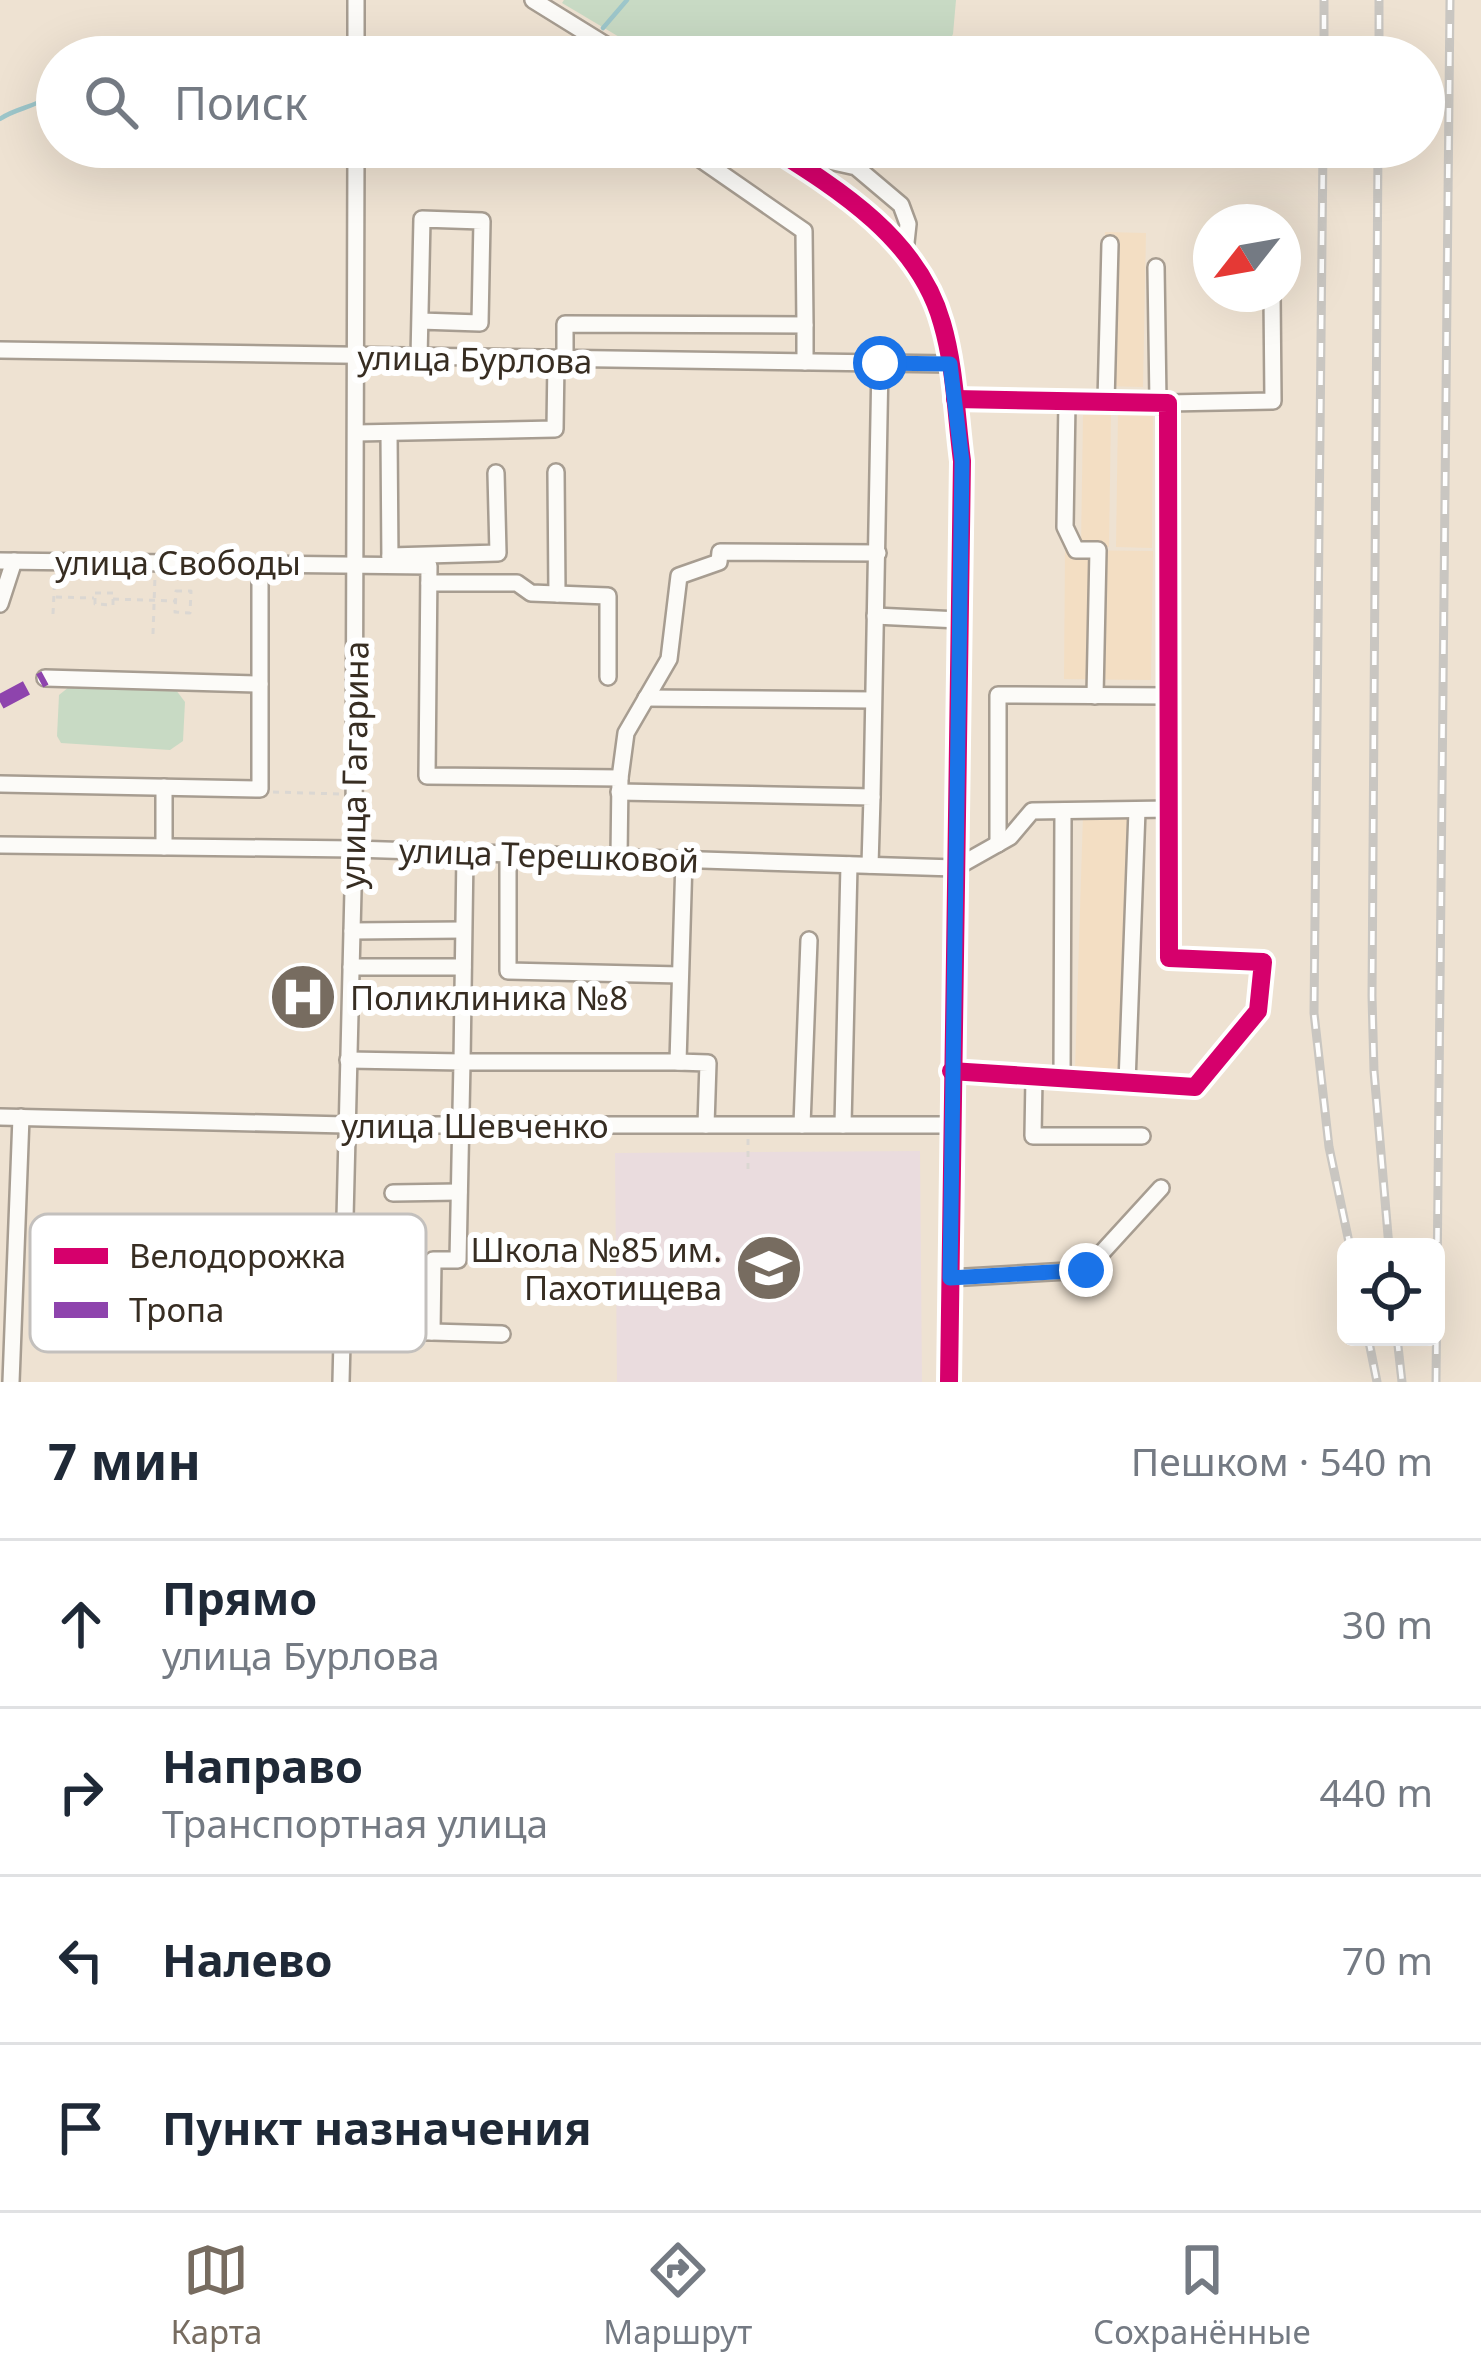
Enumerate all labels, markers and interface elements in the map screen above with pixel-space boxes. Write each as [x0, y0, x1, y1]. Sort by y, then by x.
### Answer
search box [36, 36, 1445, 168]
icon: search [78, 69, 144, 135]
text: Поиск [174, 72, 308, 133]
north arrow [1193, 204, 1301, 312]
street label: улица Бурлова [357, 334, 593, 384]
route start [853, 336, 907, 390]
street label: улица Свободы [55, 540, 301, 585]
street label: улица Гагарина [329, 641, 379, 889]
street label: улица Терешковой [398, 827, 700, 883]
hospital icon: Поликлиника №8 [268, 962, 338, 1032]
place label: Поликлиника №8 [350, 975, 628, 1020]
street label: улица Шевченко [341, 1103, 609, 1148]
legend [30, 1214, 426, 1352]
place label: Школа №85 им. Пахотищева [470, 1227, 722, 1310]
text: Велодорожка [129, 1233, 346, 1278]
school or university icon: Школа №85 им. Пахотищева [734, 1233, 804, 1303]
map controls [1337, 1238, 1445, 1346]
button: locate [1337, 1238, 1445, 1346]
route end [1059, 1243, 1113, 1297]
text: Тропа [129, 1287, 224, 1332]
text: 7 мин [48, 1425, 201, 1495]
text: Пешком · 540 m [1131, 1434, 1433, 1487]
text: Прямо [162, 1567, 317, 1628]
icon: ahead [48, 1591, 114, 1657]
text: 30 m [1342, 1597, 1433, 1650]
text: улица Бурлова [162, 1628, 440, 1681]
text: Направо [162, 1735, 363, 1796]
icon: right [48, 1759, 114, 1825]
text: 440 m [1319, 1765, 1433, 1818]
text: Транспортная улица [162, 1796, 548, 1849]
icon: left [48, 1927, 114, 1993]
text: Налево [162, 1929, 333, 1990]
text: 70 m [1342, 1933, 1433, 1986]
icon: arrive [48, 2095, 114, 2161]
text: Пункт назначения [162, 2097, 592, 2158]
tab: Карта [170, 2237, 262, 2354]
tab: Маршрут [603, 2237, 752, 2354]
tab: Сохранённые [1093, 2237, 1311, 2354]

